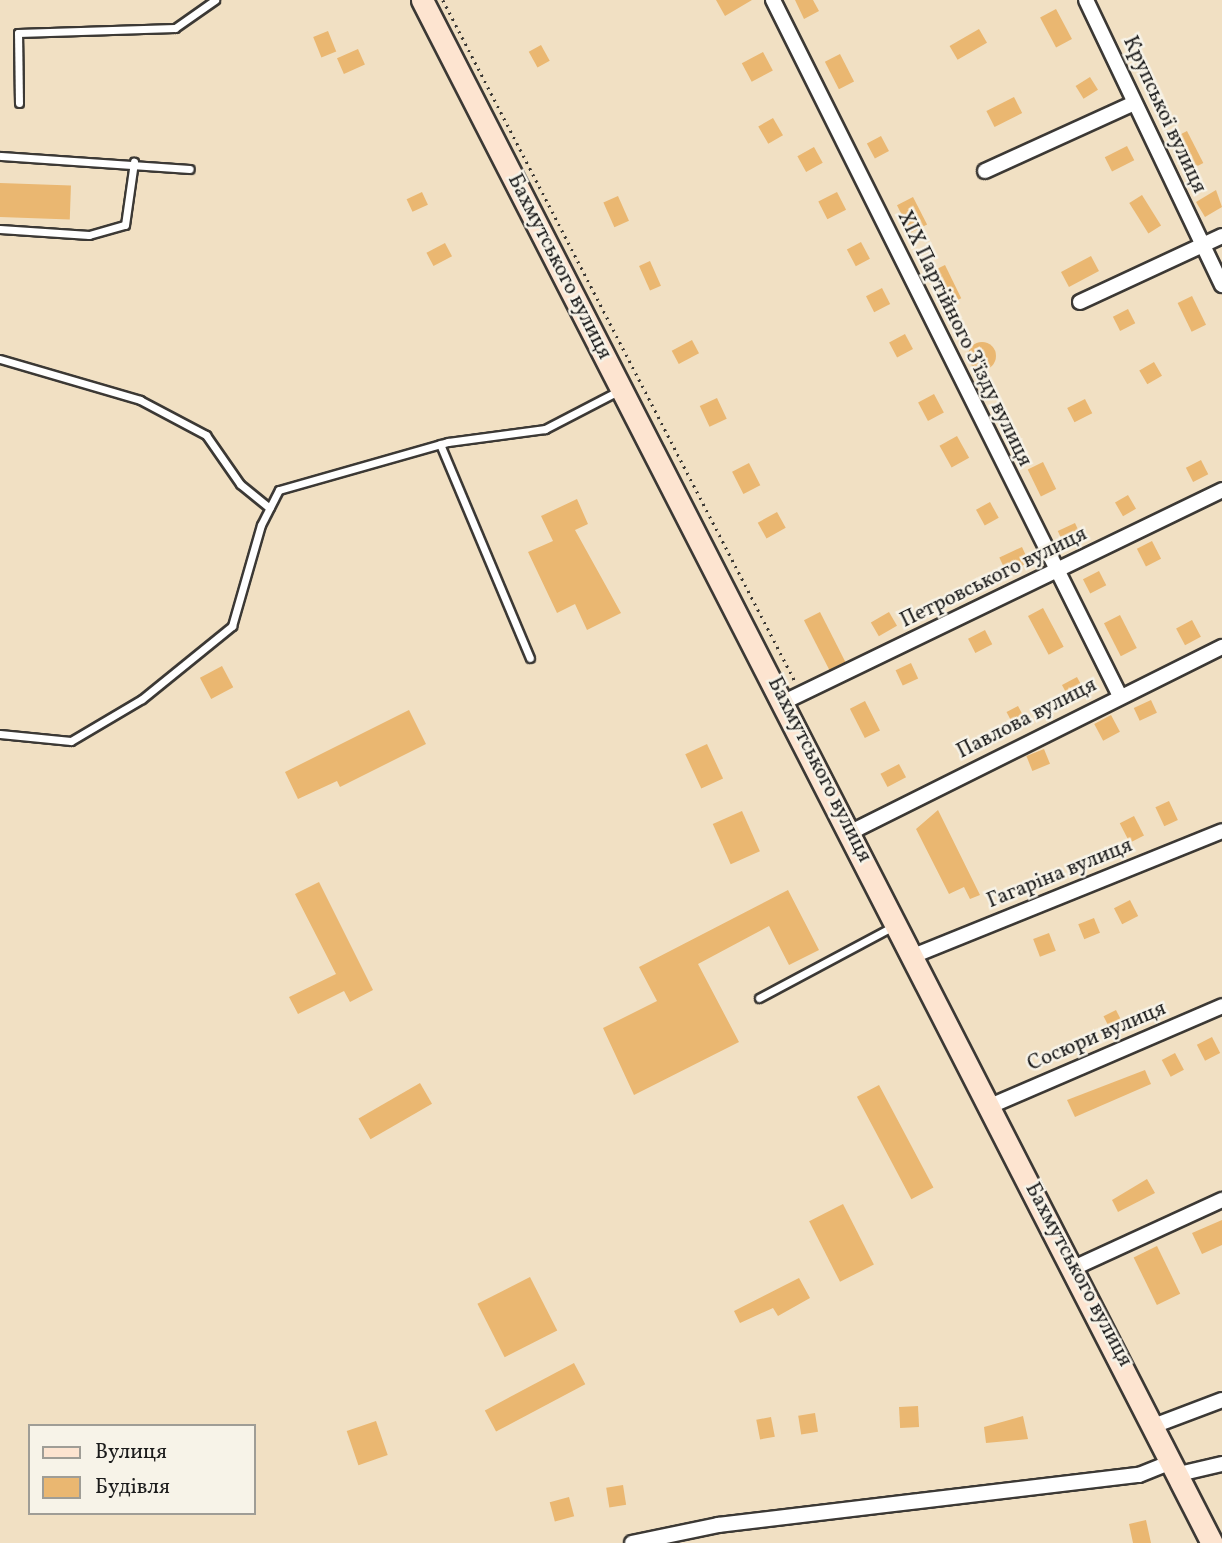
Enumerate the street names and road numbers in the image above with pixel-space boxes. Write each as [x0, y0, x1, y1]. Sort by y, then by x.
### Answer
street label: Крупської вулиця [1117, 32, 1211, 198]
street label: Бахмутського вулиця [501, 170, 617, 364]
street label: XIX Партійного З'їзду вулиця [891, 207, 1037, 471]
street label: Петровського вулиця [897, 522, 1091, 634]
street label: Бахмутського вулиця [761, 673, 877, 867]
street label: Павлова вулиця [953, 673, 1101, 765]
street label: Гагаріна вулиця [984, 833, 1136, 915]
street label: Сосюри вулиця [1024, 997, 1170, 1077]
street label: Бахмутського вулиця [1019, 1179, 1137, 1371]

